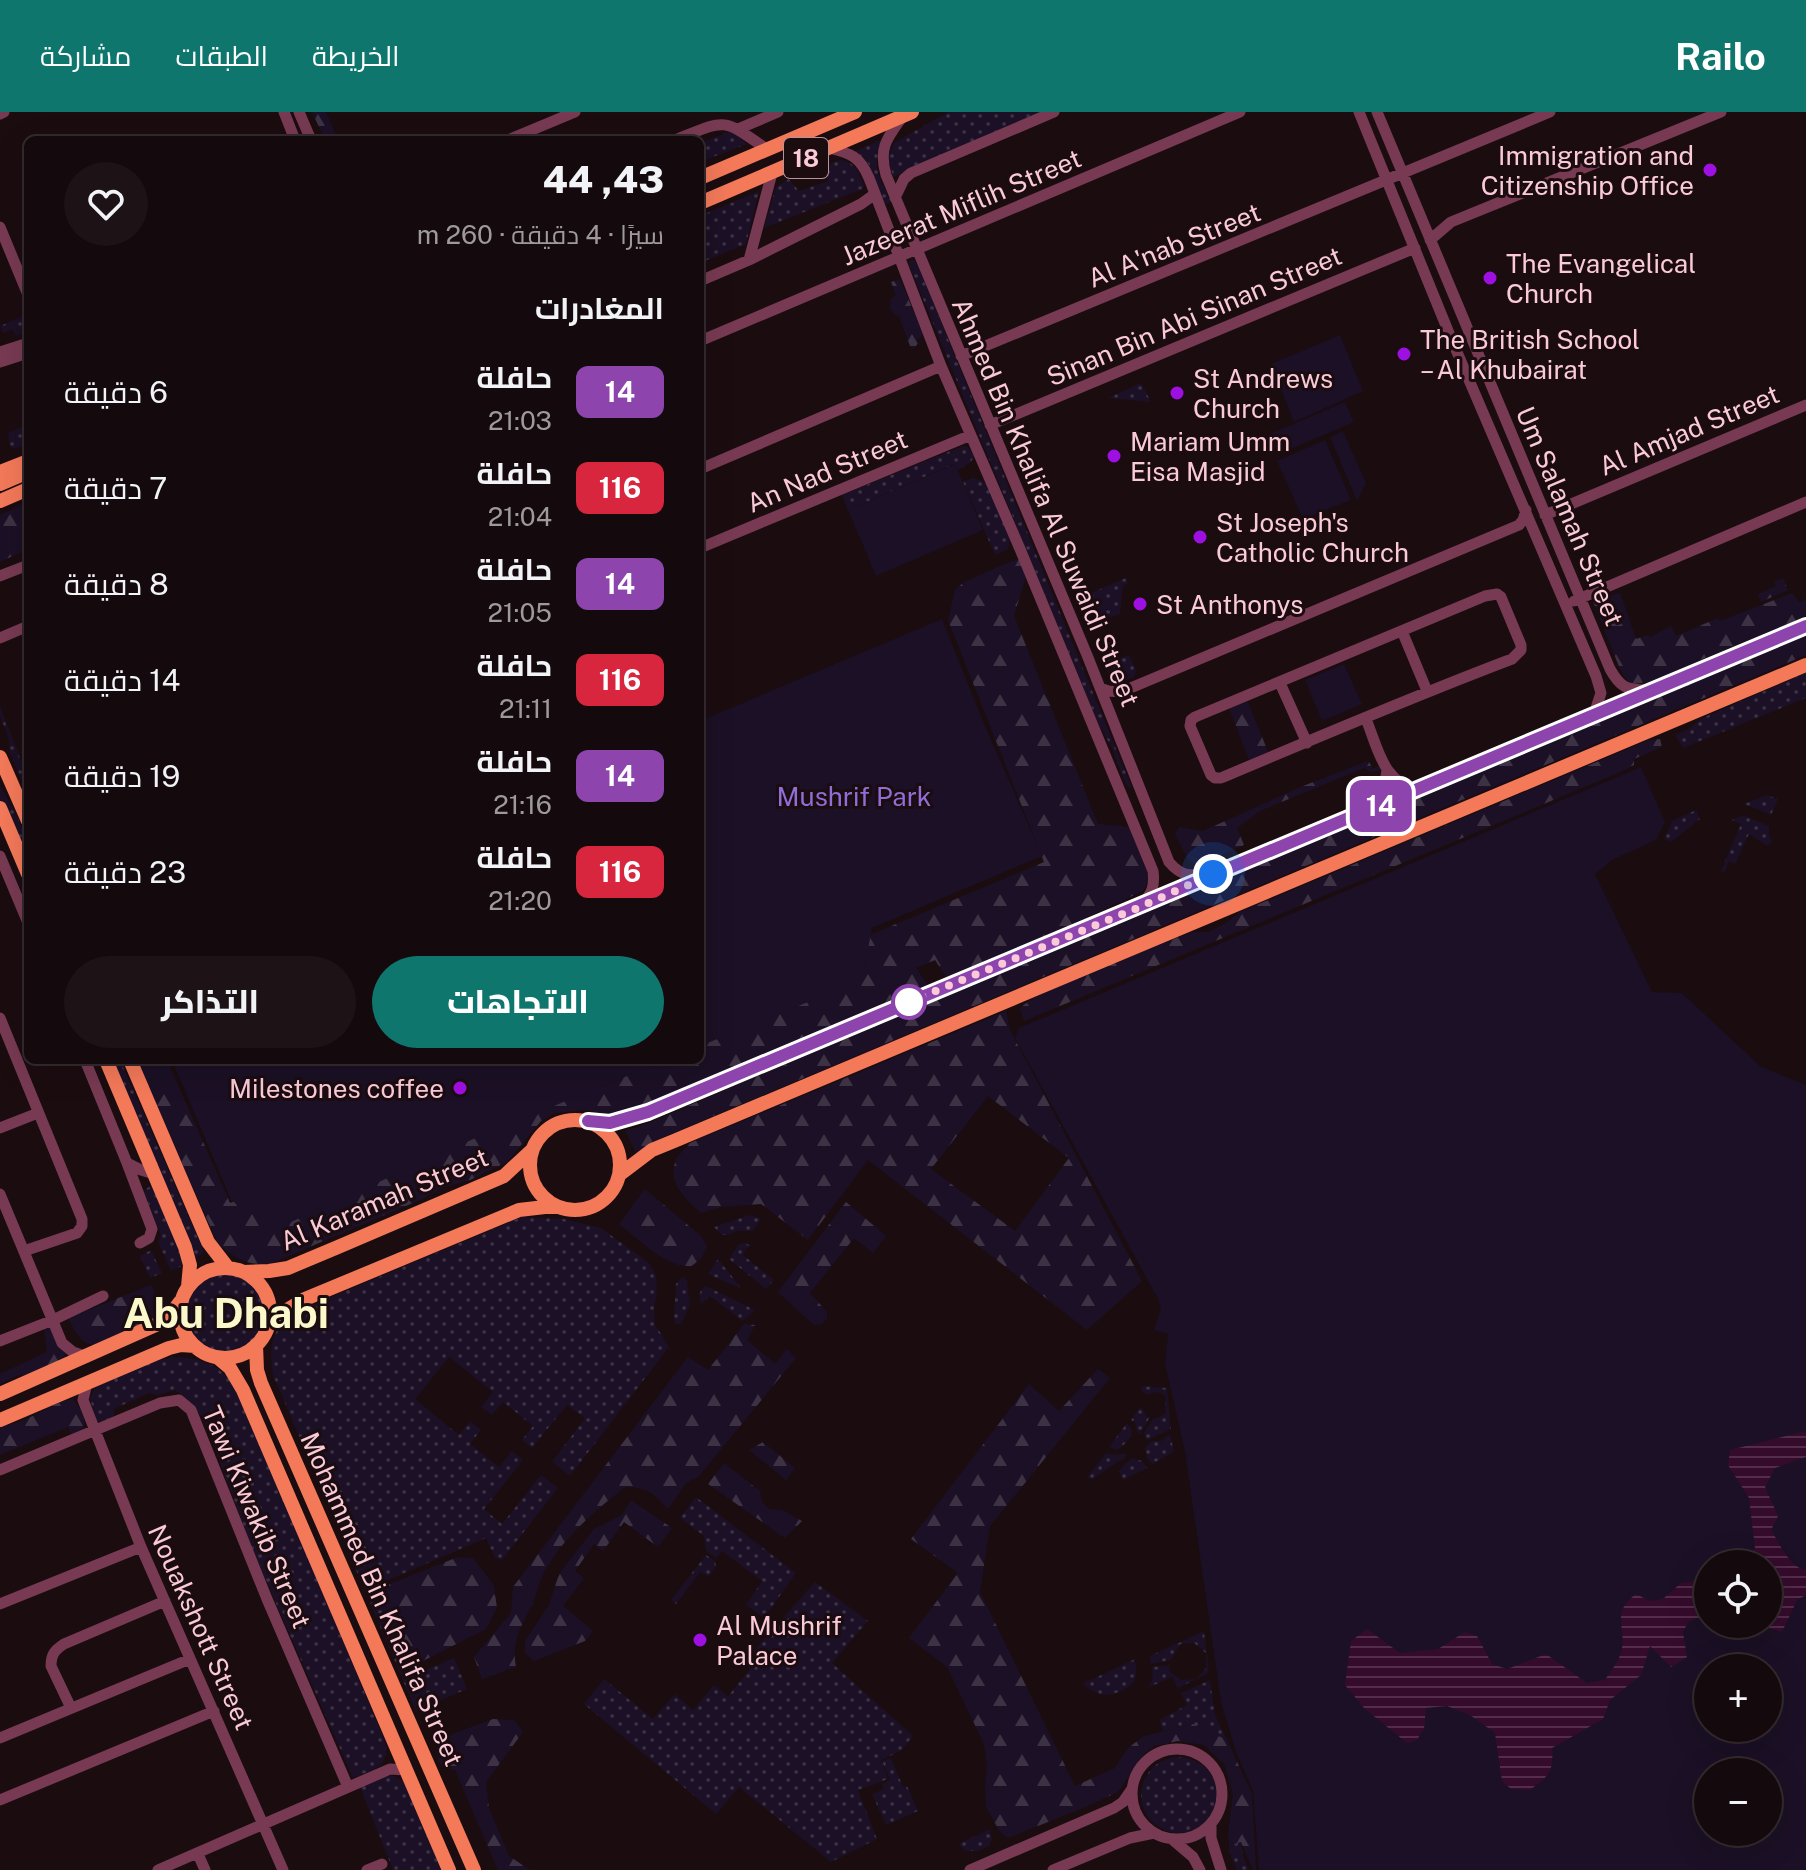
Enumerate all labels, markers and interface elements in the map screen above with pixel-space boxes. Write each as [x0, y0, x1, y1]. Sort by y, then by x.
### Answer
text: Railo [1675, 34, 1766, 79]
text: مشاركة [40, 39, 131, 72]
text: الطبقات [175, 39, 268, 72]
text: الخريطة [312, 39, 399, 72]
road number: 18 [784, 138, 828, 178]
place label: Immigration and Citizenship Office [1481, 140, 1694, 201]
street label: Jazeerat Miflih Street [836, 142, 1086, 272]
text: 43, 44 [542, 157, 664, 202]
marker: Immigration and Citizenship Office [1701, 161, 1719, 179]
button: heart [64, 162, 148, 246]
street label: Al A'nab Street [1083, 196, 1265, 294]
text: سيرًا · 4 دقيقة · 260 m [417, 219, 664, 250]
street label: Sinan Bin Abi Sinan Street [1042, 240, 1346, 392]
place label: The Evangelical Church [1506, 248, 1696, 309]
marker: The Evangelical Church [1481, 269, 1499, 287]
text: المغادرات [535, 290, 664, 326]
street label: Ahmed Bin Khalifa Al Suwaidi Street [946, 293, 1146, 711]
place label: The British School – Al Khubairat [1420, 324, 1640, 385]
marker: The British School – Al Khubairat [1395, 345, 1413, 363]
text: حافلة [477, 359, 552, 395]
place label: St Andrews Church [1193, 363, 1333, 424]
text: 6 دقيقة [64, 374, 168, 410]
text: 14 [605, 375, 635, 408]
street label: Al Amjad Street [1594, 378, 1784, 482]
marker: St Andrews Church [1168, 384, 1186, 402]
street label: Um Salamah Street [1510, 402, 1630, 630]
text: 21:03 [488, 405, 552, 436]
street label: An Nad Street [742, 423, 912, 519]
place label: Mariam Umm Eisa Masjid [1130, 426, 1290, 487]
marker: Mariam Umm Eisa Masjid [1105, 447, 1123, 465]
text: حافلة [477, 455, 552, 491]
text: 7 دقيقة [64, 470, 167, 506]
text: 116 [599, 471, 641, 504]
text: 21:04 [488, 501, 552, 532]
place label: St Joseph's Catholic Church [1216, 507, 1409, 568]
marker: St Joseph's Catholic Church [1191, 528, 1209, 546]
text: حافلة [477, 551, 552, 587]
text: 8 دقيقة [64, 566, 169, 602]
text: 14 [605, 567, 635, 600]
place label: St Anthonys [1156, 589, 1303, 620]
marker: St Anthonys [1131, 595, 1149, 613]
text: 21:05 [487, 597, 552, 628]
text: حافلة [477, 647, 552, 683]
text: 14 دقيقة [64, 662, 180, 698]
text: 116 [599, 663, 641, 696]
text: 21:11 [499, 693, 552, 724]
text: حافلة [477, 743, 552, 779]
text: 19 دقيقة [64, 758, 180, 794]
text: 14 [605, 759, 635, 792]
line badge: 14 [1345, 780, 1417, 832]
park label: Mushrif Park [777, 781, 931, 812]
text: 21:16 [493, 789, 552, 820]
text: 14 [1366, 789, 1396, 822]
text: حافلة [477, 839, 552, 875]
text: 23 دقيقة [64, 854, 186, 890]
your location [1193, 854, 1233, 894]
text: 116 [599, 855, 641, 888]
text: 21:20 [488, 885, 552, 916]
button: التذاكر [64, 956, 356, 1048]
button: الاتجاهات [372, 956, 664, 1048]
unlabelled marker [892, 985, 926, 1019]
place label: Milestones coffee [229, 1073, 444, 1104]
marker: Milestones coffee [451, 1079, 469, 1097]
street label: Al Karamah Street [275, 1141, 493, 1257]
district label: Abu Dhabi [123, 1288, 329, 1337]
street label: Tawi Kiwakib Street [196, 1401, 318, 1633]
street label: Mohammed Bin Khalifa Street [294, 1427, 470, 1771]
street label: Nouakshott Street [142, 1520, 260, 1734]
map controls [1694, 1550, 1782, 1846]
button: locate [1694, 1550, 1782, 1638]
place label: Al Mushrif Palace [716, 1610, 842, 1671]
marker: Al Mushrif Palace [691, 1631, 709, 1649]
button: + [1694, 1654, 1782, 1742]
button: − [1694, 1758, 1782, 1846]

